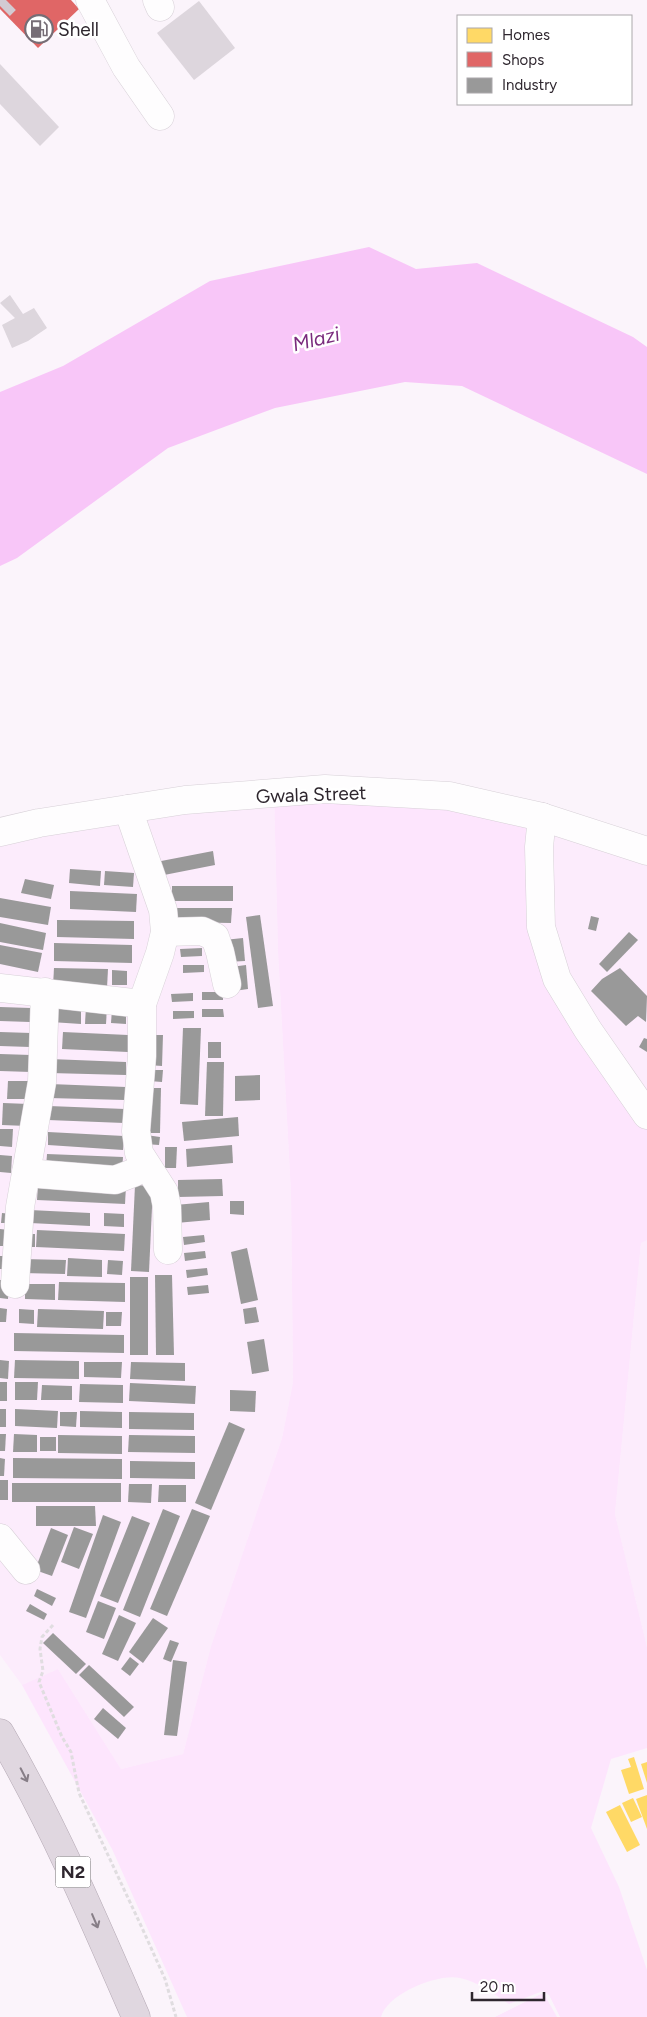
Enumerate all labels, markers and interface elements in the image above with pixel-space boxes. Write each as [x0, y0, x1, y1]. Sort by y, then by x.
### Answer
fuel station icon: Shell [24, 14, 54, 44]
legend [457, 15, 632, 105]
place label: Shell [58, 18, 99, 41]
text: Homes [502, 26, 550, 44]
text: Shops [502, 51, 544, 69]
text: Industry [502, 76, 557, 94]
water label: Mlazi [290, 322, 342, 356]
street label: Gwala Street [255, 781, 367, 808]
one-way arrow [20, 1767, 29, 1782]
road number: N2 [56, 1856, 90, 1888]
one-way arrow [90, 1913, 100, 1928]
scale bar [472, 1970, 544, 2002]
text: 20 m [480, 1978, 514, 1996]

